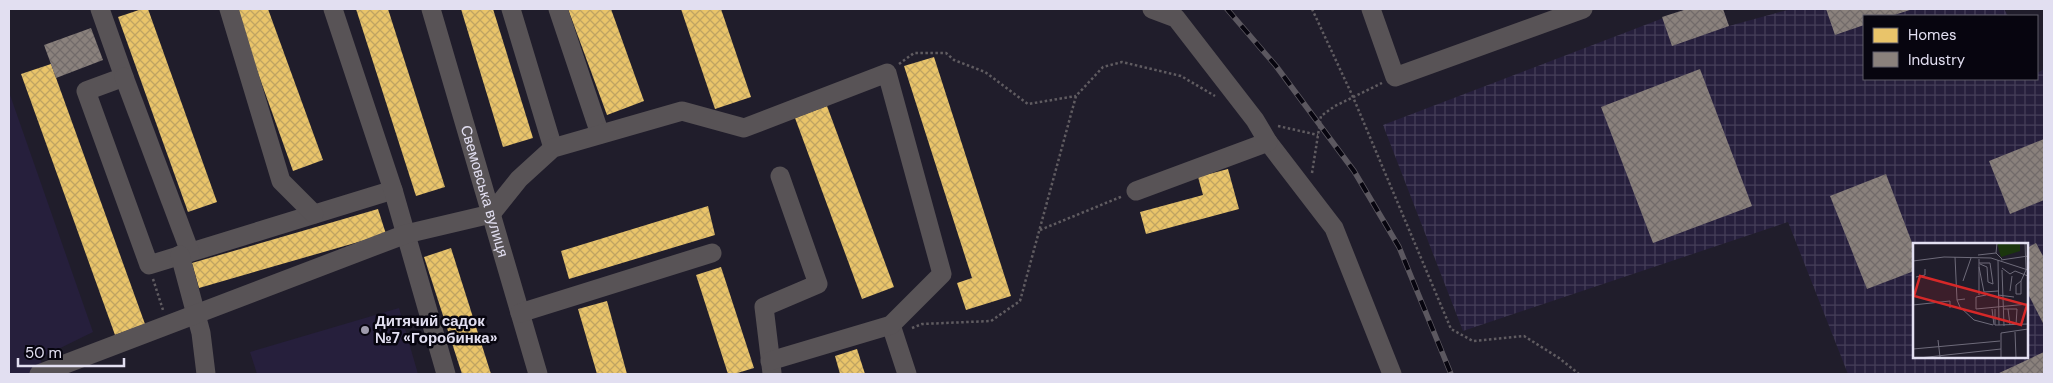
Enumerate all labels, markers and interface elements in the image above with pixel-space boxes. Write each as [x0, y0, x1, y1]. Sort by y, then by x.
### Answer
legend [1863, 15, 2038, 80]
text: Homes [1908, 25, 1957, 45]
text: Industry [1908, 50, 1966, 70]
street label: Свемовська вулиця [456, 123, 513, 260]
inset map [1913, 243, 2028, 358]
place label: Дитячий садок №7 «Горобинка» [375, 311, 498, 348]
marker: Дитячий садок №7 «Горобинка» [359, 324, 371, 336]
scale bar [18, 336, 124, 368]
text: 50 m [25, 343, 62, 363]

